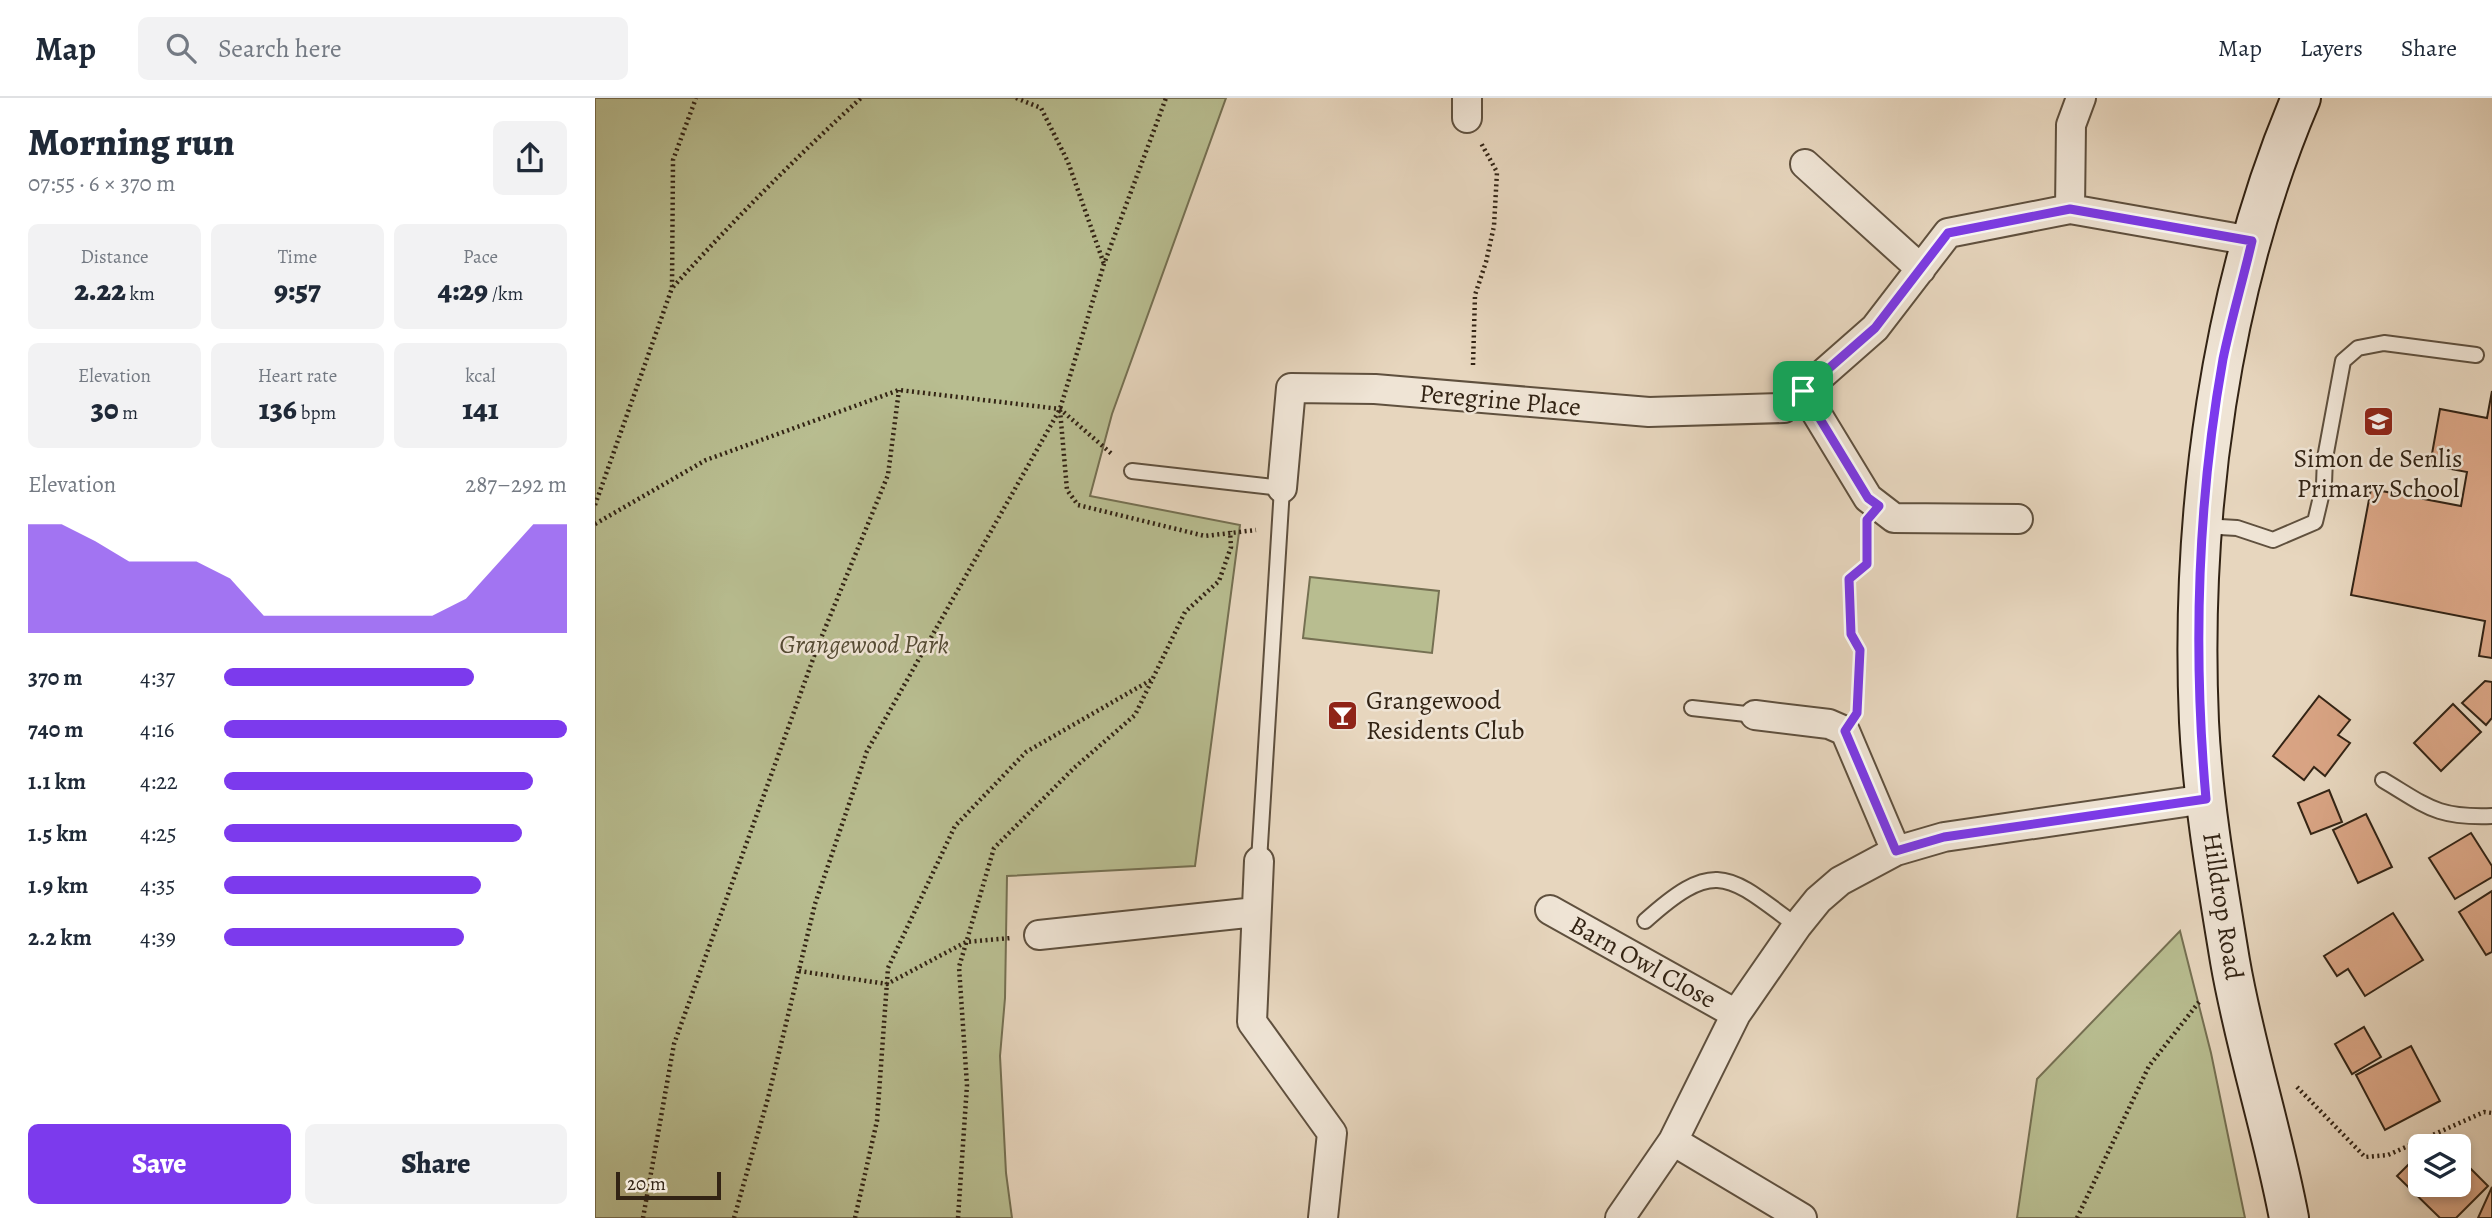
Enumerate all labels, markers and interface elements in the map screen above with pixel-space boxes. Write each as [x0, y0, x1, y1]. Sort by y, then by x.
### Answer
search box [138, 17, 628, 80]
text: Map [35, 26, 96, 71]
icon: search [162, 29, 200, 67]
text: Search here [218, 31, 342, 66]
text: Map [2218, 32, 2262, 64]
text: Layers [2300, 32, 2363, 64]
text: Share [2401, 32, 2457, 64]
text: Morning run [28, 116, 235, 168]
button: share [493, 121, 567, 195]
text: 07:55 · 6 × 370 m [28, 168, 175, 199]
text: Distance [80, 244, 149, 270]
text: Time [278, 244, 317, 270]
text: Pace [463, 244, 498, 270]
text: 2.22 [74, 270, 126, 310]
text: 9:57 [274, 270, 321, 310]
text: 4:29 [438, 270, 488, 310]
text: km [126, 281, 155, 307]
text: /km [488, 281, 523, 307]
pin [1773, 361, 1833, 421]
text: Elevation [78, 363, 151, 389]
text: Heart rate [258, 363, 337, 389]
text: kcal [465, 363, 496, 389]
icon: arrive [1784, 372, 1822, 410]
street label: Peregrine Place [1418, 375, 1582, 425]
text: 30 [91, 389, 119, 429]
text: 136 [259, 389, 297, 429]
text: 141 [462, 389, 499, 429]
text: m [119, 400, 138, 426]
text: bpm [297, 400, 336, 426]
school or university icon: Simon de Senlis Primary School [2361, 405, 2395, 439]
place label: Simon de Senlis Primary School [2294, 441, 2462, 506]
text: Elevation [28, 469, 116, 500]
text: 287–292 m [465, 469, 567, 500]
park label: Grangewood Park [779, 627, 949, 662]
text: 370 m [28, 662, 83, 693]
text: 4:37 [140, 662, 175, 693]
place label: Grangewood Residents Club [1366, 683, 1524, 748]
bar icon: Grangewood Residents Club [1326, 698, 1360, 732]
text: 740 m [28, 714, 83, 745]
text: 4:16 [140, 714, 174, 745]
text: 1.1 km [28, 766, 86, 797]
text: 4:22 [140, 766, 178, 797]
text: 1.5 km [28, 818, 88, 849]
text: 4:25 [140, 818, 177, 849]
street label: Hilldrop Road [2194, 830, 2252, 982]
text: 1.9 km [28, 870, 88, 901]
text: 4:35 [140, 870, 175, 901]
street label: Barn Owl Close [1563, 907, 1723, 1017]
text: 2.2 km [28, 922, 92, 953]
text: 4:39 [140, 922, 176, 953]
button: Save [28, 1124, 291, 1204]
button: Share [305, 1124, 567, 1204]
map controls [2408, 1134, 2471, 1197]
button: layers [2408, 1134, 2471, 1197]
scale bar [616, 1169, 721, 1201]
text: 20 m [627, 1171, 666, 1197]

